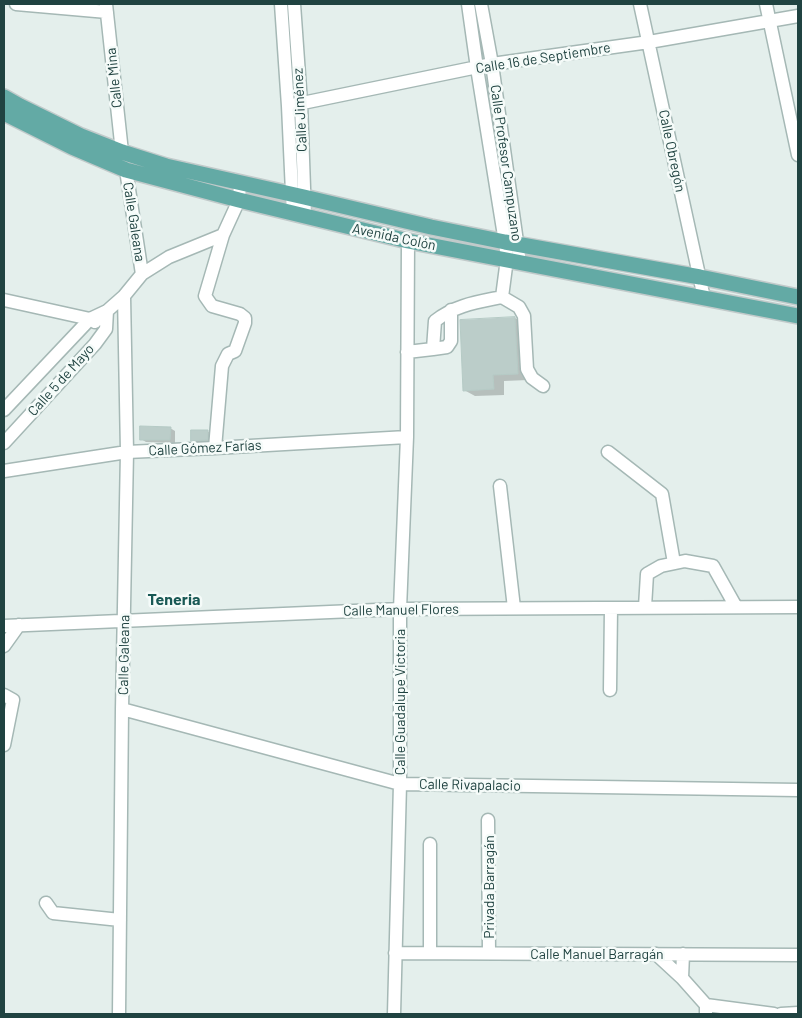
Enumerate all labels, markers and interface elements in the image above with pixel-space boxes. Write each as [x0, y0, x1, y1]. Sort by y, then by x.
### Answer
street label: Calle 16 de Septiembre [474, 39, 612, 77]
street label: Calle Mina [102, 47, 126, 109]
street label: Calle Jiménez [289, 68, 311, 152]
street label: Calle Profesor Campuzano [487, 84, 525, 242]
street label: Calle Obregón [655, 108, 689, 194]
street label: Calle Galeana [119, 181, 149, 263]
street label: Avenida Colón [351, 220, 437, 254]
street label: Calle 5 de Mayo [24, 341, 98, 419]
street label: Calle Gómez Farías [148, 437, 262, 459]
district label: Teneria [148, 590, 200, 610]
street label: Calle Manuel Flores [343, 601, 459, 619]
street label: Calle Galeana [115, 615, 133, 695]
street label: Calle Guadalupe Victoria [392, 629, 408, 775]
street label: Calle Rivapalacio [419, 776, 521, 794]
street label: Privada Barragán [481, 835, 497, 939]
street label: Calle Manuel Barragán [530, 946, 664, 962]

